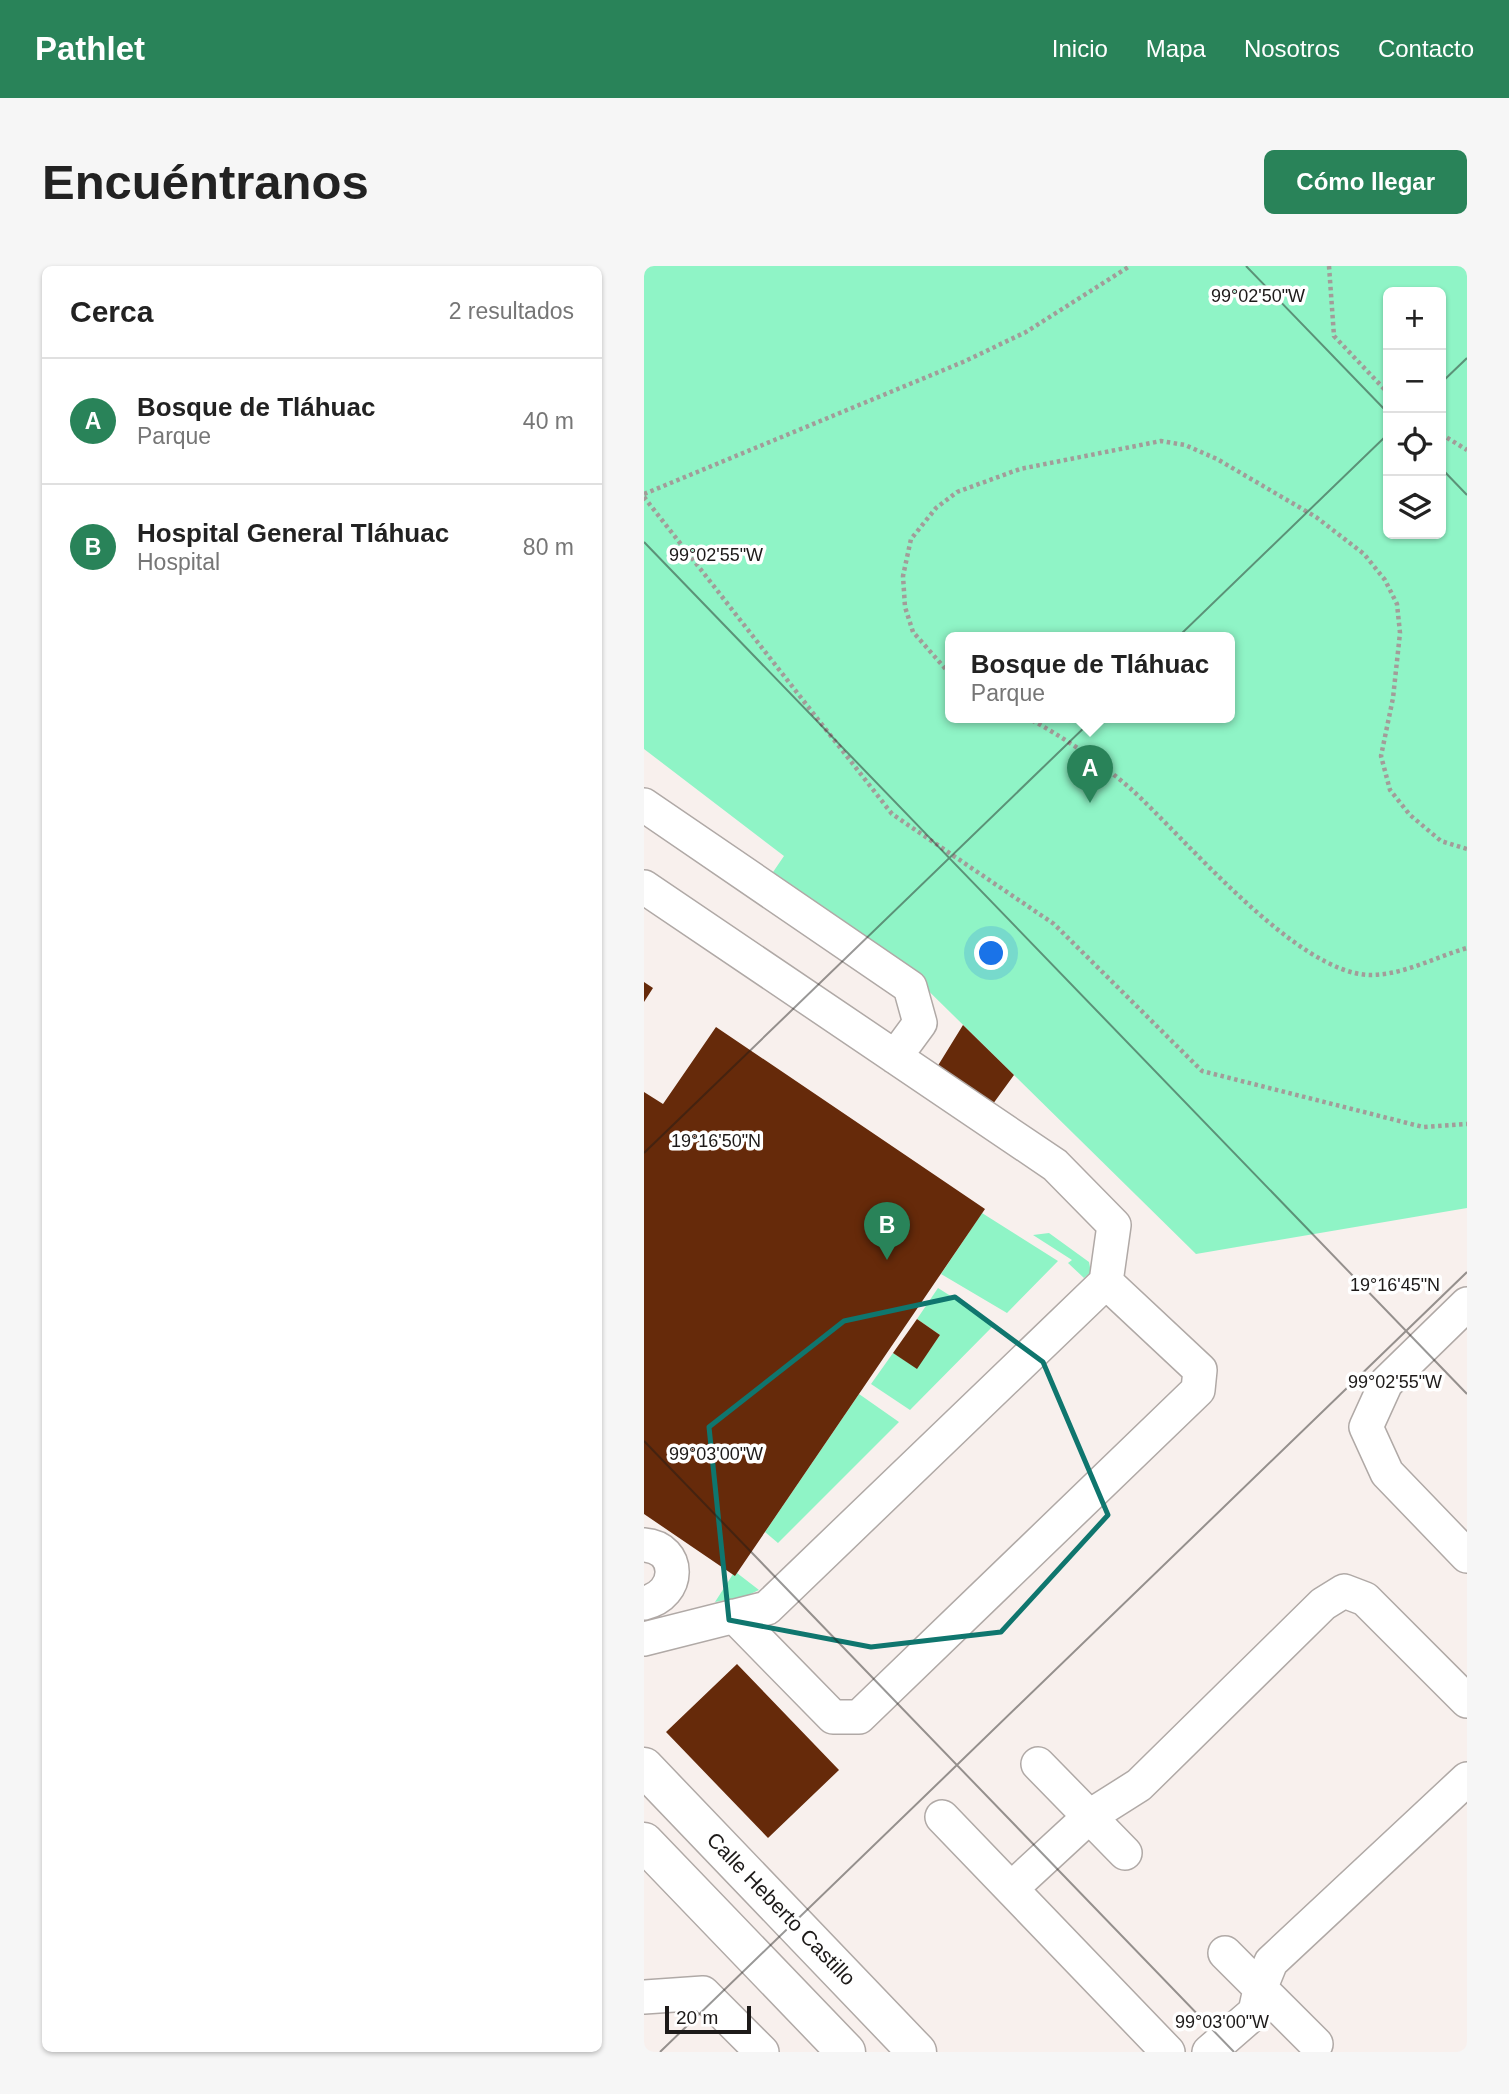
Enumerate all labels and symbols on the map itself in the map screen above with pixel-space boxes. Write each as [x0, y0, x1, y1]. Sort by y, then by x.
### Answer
text: 99°02'50"W [1211, 286, 1305, 306]
text: 99°02'55"W [669, 545, 763, 565]
pin: A [1067, 745, 1113, 803]
your location [974, 936, 1008, 970]
text: 19°16'50"N [671, 1131, 761, 1151]
pin: B [864, 1202, 910, 1260]
text: 19°16'45"N [1350, 1275, 1440, 1295]
text: 99°02'55"W [1348, 1372, 1442, 1392]
text: 99°03'00"W [669, 1444, 763, 1464]
street label: Calle Heberto Castillo [703, 1828, 860, 1990]
scale bar [665, 2003, 751, 2035]
text: 99°03'00"W [1175, 2012, 1269, 2032]

